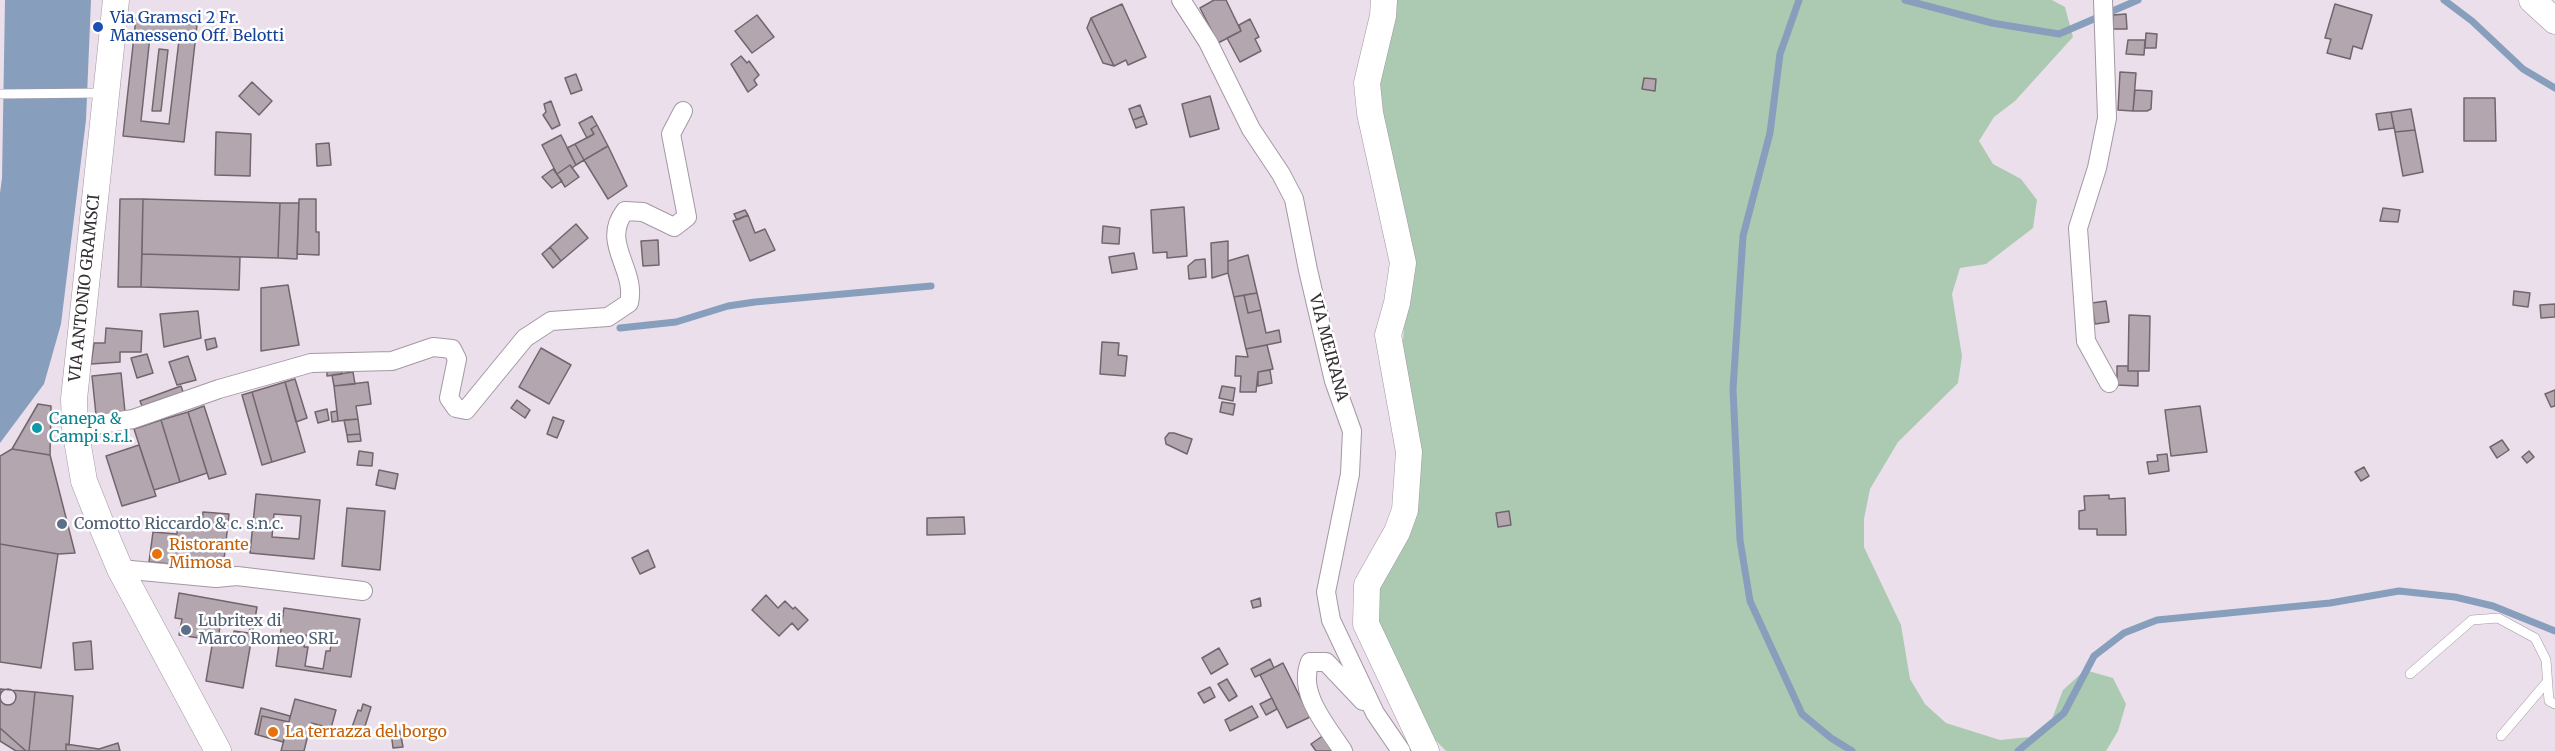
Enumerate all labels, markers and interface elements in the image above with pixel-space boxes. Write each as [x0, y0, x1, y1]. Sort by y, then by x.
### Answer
place label: Via Gramsci 2 Fr. Manesseno Off. Belotti [110, 8, 284, 46]
marker: Via Gramsci 2 Fr. Manesseno Off. Belotti [91, 20, 105, 34]
street label: VIA ANTONIO GRAMSCI [66, 193, 104, 383]
street label: VIA MEIRANA [1304, 292, 1352, 404]
place label: Canepa & Campi s.r.l. [49, 409, 133, 447]
marker: Canepa & Campi s.r.l. [30, 421, 44, 435]
place label: Comotto Riccardo & c. s.n.c. [74, 514, 284, 534]
marker: Comotto Riccardo & c. s.n.c. [55, 517, 69, 531]
place label: Ristorante Mimosa [169, 535, 249, 573]
marker: Ristorante Mimosa [150, 547, 164, 561]
place label: Lubritex di Marco Romeo SRL [198, 611, 339, 649]
marker: Lubritex di Marco Romeo SRL [179, 623, 193, 637]
place label: La terrazza del borgo [285, 722, 447, 742]
marker: La terrazza del borgo [266, 725, 280, 739]

